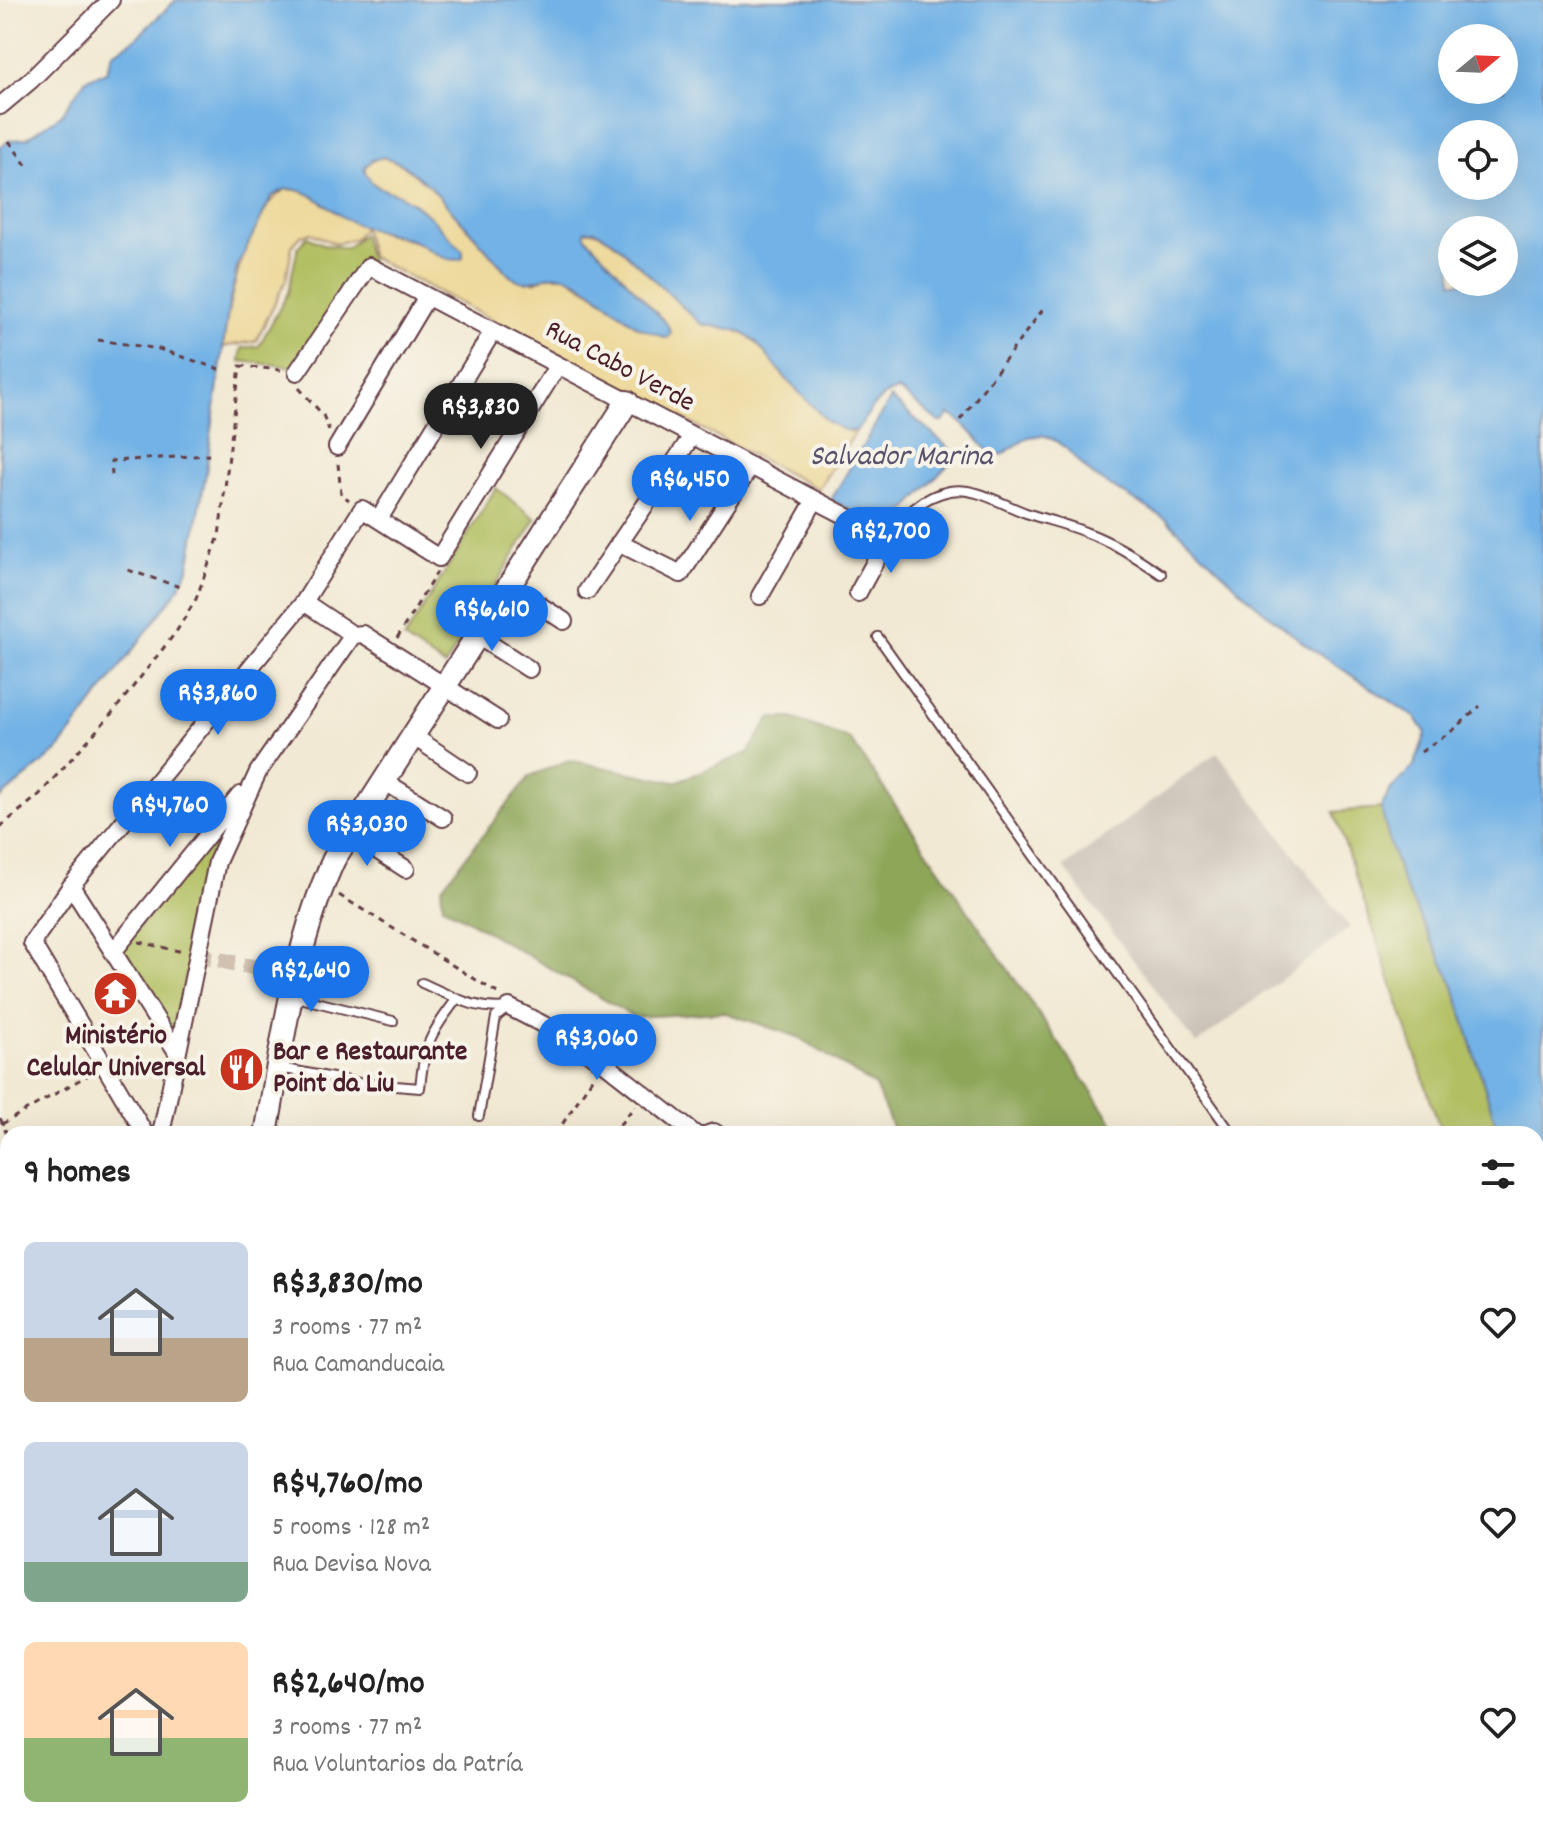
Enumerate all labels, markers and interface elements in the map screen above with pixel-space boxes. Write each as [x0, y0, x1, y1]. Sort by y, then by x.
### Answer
north arrow [1438, 24, 1518, 104]
map controls [1438, 24, 1518, 296]
button: locate [1438, 120, 1518, 200]
button: layers [1438, 216, 1518, 296]
street label: Rua Cabo Verde [537, 312, 701, 424]
pin: R$3,830 [407, 383, 555, 451]
text: R$3,830 [442, 390, 520, 427]
water label: Salvador Marina [810, 437, 994, 480]
pin: R$6,450 [616, 455, 764, 523]
text: R$6,450 [650, 462, 730, 499]
pin: R$2,700 [817, 507, 965, 575]
text: R$2,700 [851, 514, 931, 551]
pin: R$6,610 [418, 585, 566, 653]
text: R$6,610 [454, 592, 530, 629]
pin: R$3,860 [144, 669, 292, 737]
text: R$3,860 [178, 676, 258, 713]
pin: R$4,760 [96, 781, 244, 849]
text: R$4,760 [131, 788, 209, 825]
pin: R$3,030 [293, 800, 441, 868]
text: R$3,030 [326, 807, 408, 844]
pin: R$2,640 [237, 946, 385, 1014]
text: R$2,640 [271, 953, 351, 990]
temple icon: Ministério Celular Universal [92, 969, 140, 1017]
pin: R$3,060 [523, 1014, 671, 1082]
place label: Ministério Celular Universal [26, 1018, 206, 1090]
text: R$3,060 [555, 1021, 639, 1058]
place label: Bar e Restaurante Point da Liu [273, 1034, 467, 1106]
restaurant icon: Bar e Restaurante Point da Liu [218, 1046, 266, 1094]
text: 9 homes [24, 1150, 131, 1199]
icon: filters [1476, 1152, 1520, 1196]
text: R$3,830/mo [272, 1261, 423, 1310]
icon: home [88, 1274, 184, 1370]
icon: heart [1476, 1300, 1520, 1344]
text: 3 rooms · 77 m² [272, 1310, 422, 1347]
text: Rua Camanducaia [272, 1347, 444, 1384]
text: R$4,760/mo [272, 1461, 423, 1510]
icon: home [88, 1474, 184, 1570]
icon: heart [1476, 1500, 1520, 1544]
text: 5 rooms · 128 m² [272, 1510, 430, 1547]
text: Rua Devisa Nova [272, 1547, 431, 1584]
text: R$2,640/mo [272, 1661, 425, 1710]
icon: home [88, 1674, 184, 1770]
icon: heart [1476, 1700, 1520, 1744]
text: 3 rooms · 77 m² [272, 1710, 422, 1747]
text: Rua Voluntarios da Patría [272, 1747, 523, 1784]

